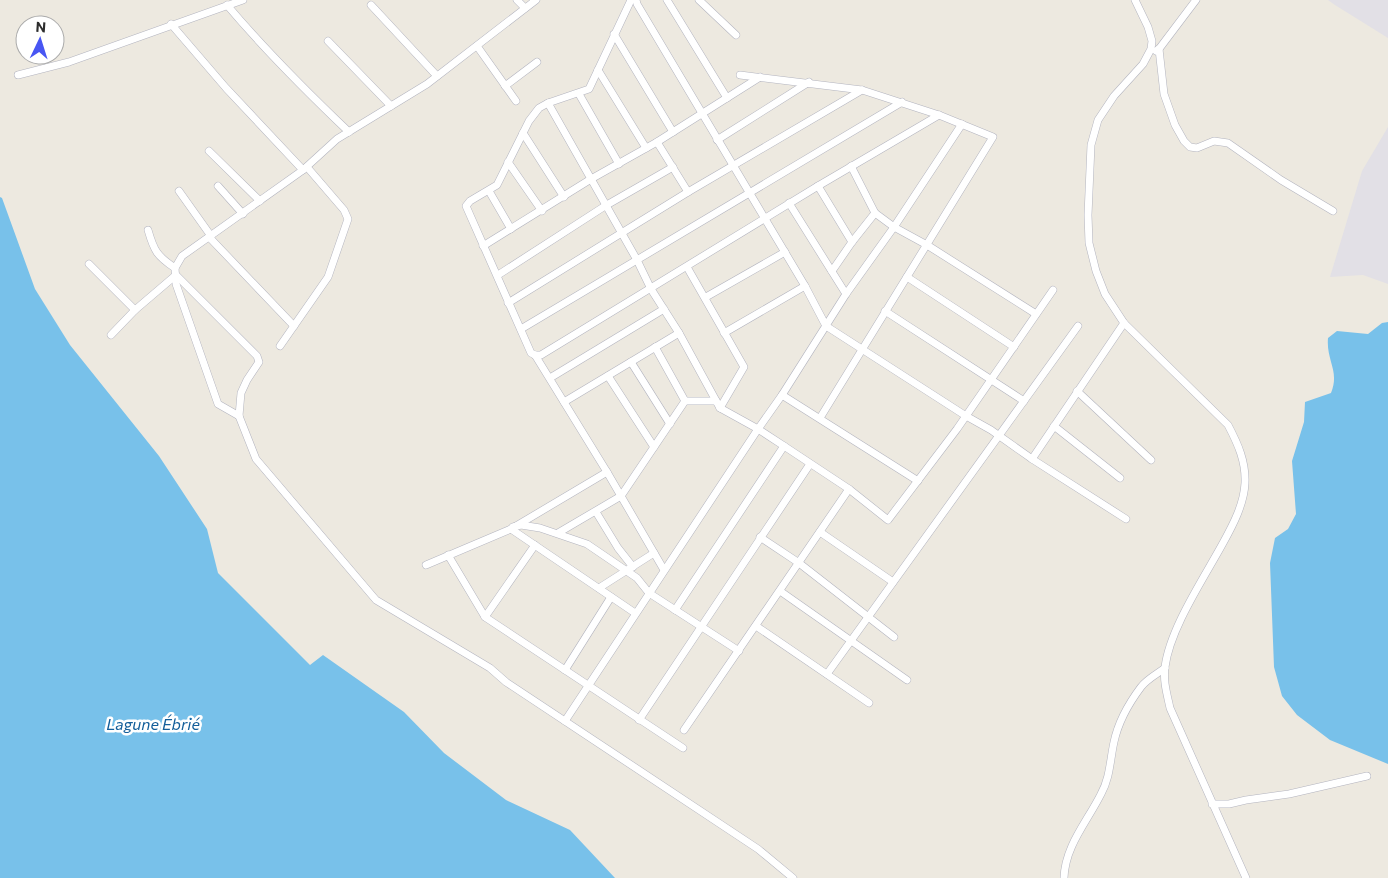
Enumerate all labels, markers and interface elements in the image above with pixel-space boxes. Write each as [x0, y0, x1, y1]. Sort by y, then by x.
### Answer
north arrow [15, 15, 65, 65]
text: N [35, 18, 47, 35]
water label: Lagune Ébrié [106, 714, 200, 733]

